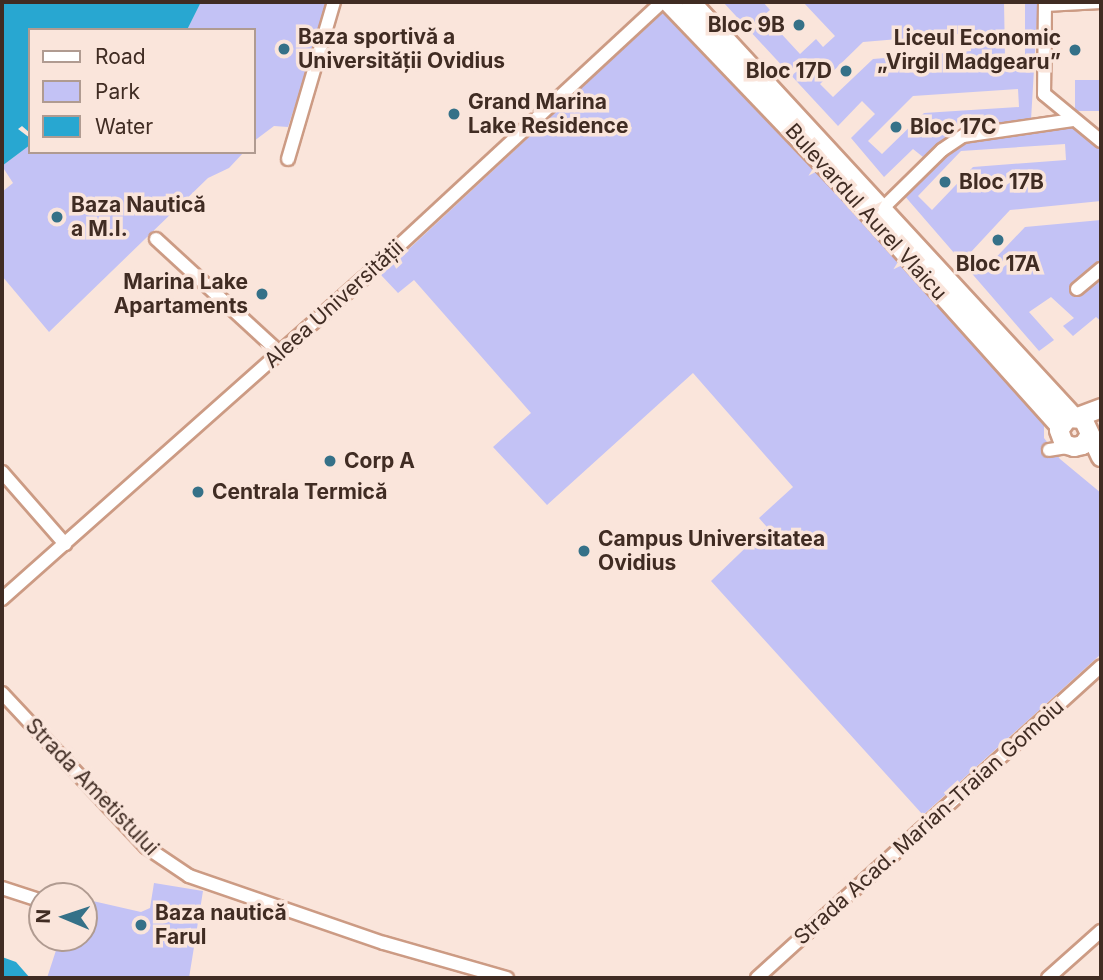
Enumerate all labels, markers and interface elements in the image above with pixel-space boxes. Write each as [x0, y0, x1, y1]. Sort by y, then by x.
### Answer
place label: Bloc 9B [708, 12, 785, 38]
marker: Bloc 9B [791, 17, 807, 33]
place label: Baza sportivă a Universității Ovidius [298, 24, 505, 74]
place label: Liceul Economic „Virgil Madgearu” [877, 25, 1061, 75]
legend [28, 28, 256, 154]
marker: Baza sportivă a Universității Ovidius [276, 41, 292, 57]
marker: Liceul Economic „Virgil Madgearu” [1067, 42, 1083, 58]
text: Road [95, 44, 146, 69]
place label: Bloc 17D [746, 58, 832, 84]
marker: Bloc 17D [838, 63, 854, 79]
text: Park [95, 79, 140, 104]
place label: Grand Marina Lake Residence [468, 89, 628, 139]
marker: Grand Marina Lake Residence [446, 106, 462, 122]
text: Water [95, 114, 153, 139]
place label: Bloc 17C [910, 114, 997, 140]
street label: Bulevardul Aurel Vlaicu [780, 118, 952, 306]
marker: Bloc 17C [888, 119, 904, 135]
place label: Bloc 17B [959, 169, 1044, 195]
marker: Bloc 17B [937, 174, 953, 190]
place label: Baza Nautică a M.I. [71, 192, 206, 242]
marker: Baza Nautică a M.I. [49, 209, 65, 225]
marker: Bloc 17A [990, 232, 1006, 248]
street label: Aleea Universității [259, 235, 409, 373]
place label: Bloc 17A [956, 251, 1040, 277]
place label: Marina Lake Apartaments [114, 269, 248, 319]
marker: Marina Lake Apartaments [254, 286, 270, 302]
place label: Corp A [344, 448, 415, 474]
marker: Corp A [322, 453, 338, 469]
place label: Centrala Termică [212, 479, 387, 505]
marker: Centrala Termică [190, 484, 206, 500]
place label: Campus Universitatea Ovidius [598, 526, 825, 576]
marker: Campus Universitatea Ovidius [576, 543, 592, 559]
street label: Strada Acad. Marian-Traian Gomoiu [789, 694, 1069, 950]
street label: Strada Ametistului [20, 713, 164, 861]
north arrow [28, 882, 98, 952]
place label: Baza nautică Farul [155, 900, 287, 950]
text: N [32, 909, 55, 924]
marker: Baza nautică Farul [133, 917, 149, 933]

